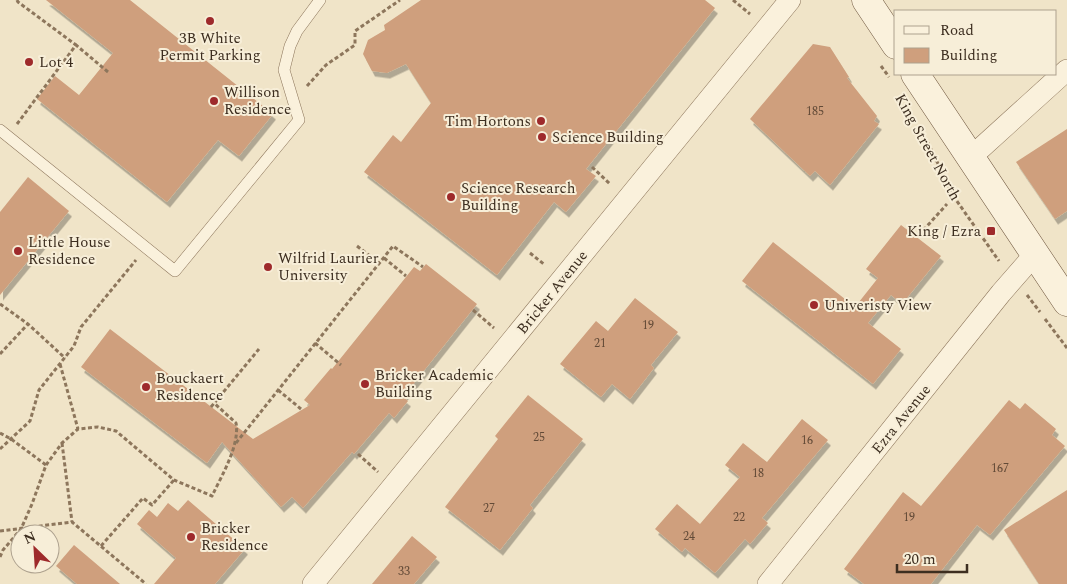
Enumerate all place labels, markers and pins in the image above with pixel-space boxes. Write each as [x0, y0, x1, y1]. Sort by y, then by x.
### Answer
marker: 3B White Permit Parking [204, 15, 216, 27]
place label: 3B White Permit Parking [159, 27, 261, 67]
place label: Lot 4 [39, 51, 74, 74]
marker: Lot 4 [23, 56, 35, 68]
place label: Willison Residence [224, 81, 291, 121]
marker: Willison Residence [208, 95, 220, 107]
place label: Tim Hortons [445, 110, 531, 133]
marker: Tim Hortons [535, 115, 547, 127]
place label: Science Building [552, 126, 664, 149]
marker: Science Building [536, 131, 548, 143]
place label: Science Research Building [461, 177, 576, 217]
marker: Science Research Building [445, 191, 457, 203]
place label: King / Ezra [907, 220, 982, 243]
marker: King / Ezra [985, 225, 997, 237]
place label: Little House Residence [28, 231, 111, 271]
marker: Little House Residence [12, 245, 24, 257]
place label: Wilfrid Laurier University [278, 247, 379, 287]
marker: Wilfrid Laurier University [262, 261, 274, 273]
place label: Univeristy View [824, 294, 932, 317]
marker: Univeristy View [808, 299, 820, 311]
place label: Bricker Academic Building [375, 364, 494, 404]
place label: Bouckaert Residence [156, 367, 224, 407]
marker: Bricker Academic Building [359, 378, 371, 390]
marker: Bouckaert Residence [140, 381, 152, 393]
place label: Bricker Residence [201, 517, 268, 557]
marker: Bricker Residence [185, 531, 197, 543]

